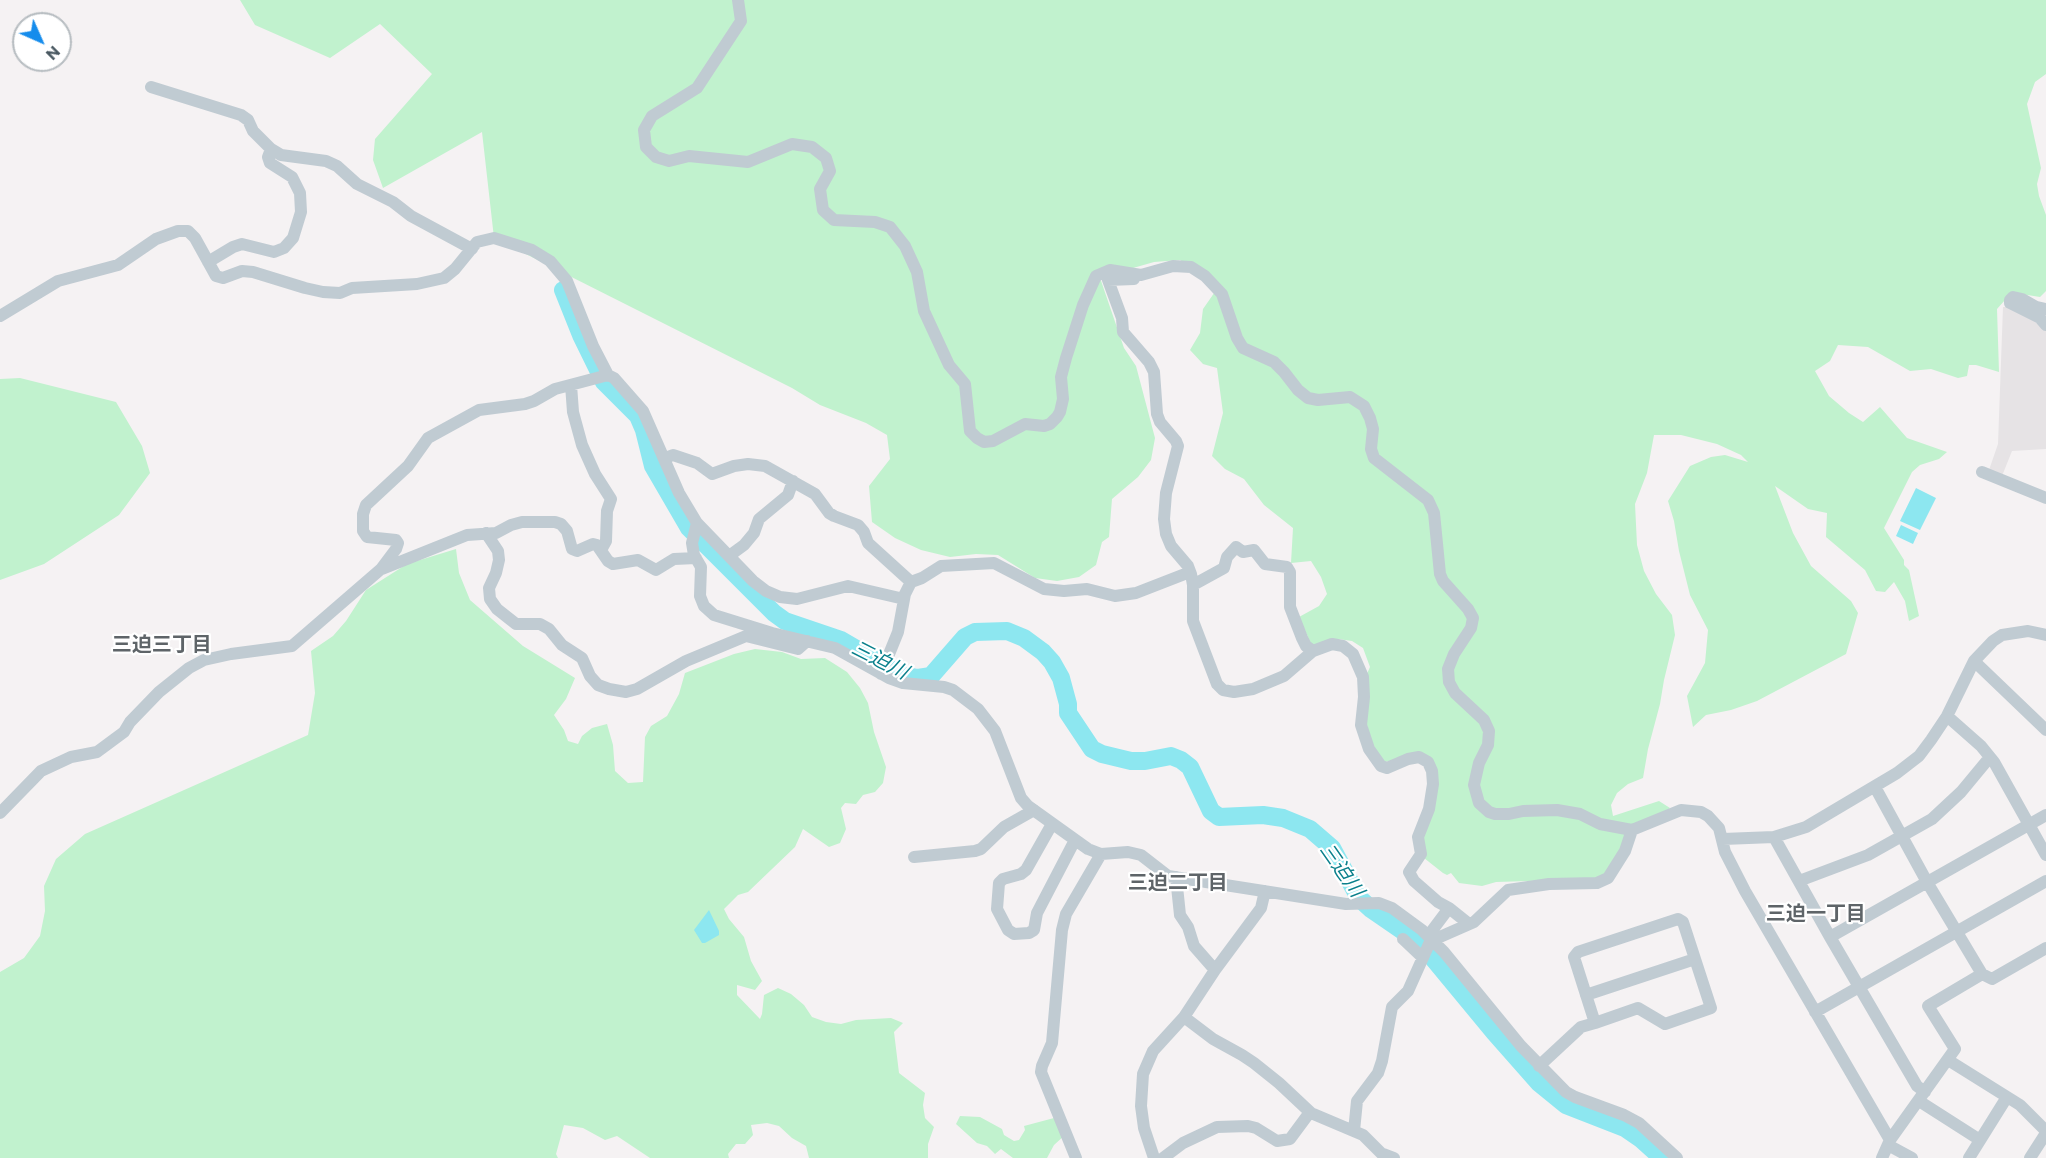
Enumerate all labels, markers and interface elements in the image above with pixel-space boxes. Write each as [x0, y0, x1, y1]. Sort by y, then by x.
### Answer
north arrow [12, 12, 72, 72]
text: N [43, 43, 65, 65]
district label: 三迫三丁目 [112, 632, 212, 656]
water label: 三迫川 [848, 636, 912, 684]
water label: 三迫川 [1315, 839, 1369, 901]
district label: 三迫二丁目 [1128, 870, 1228, 894]
district label: 三迫一丁目 [1766, 901, 1866, 925]

